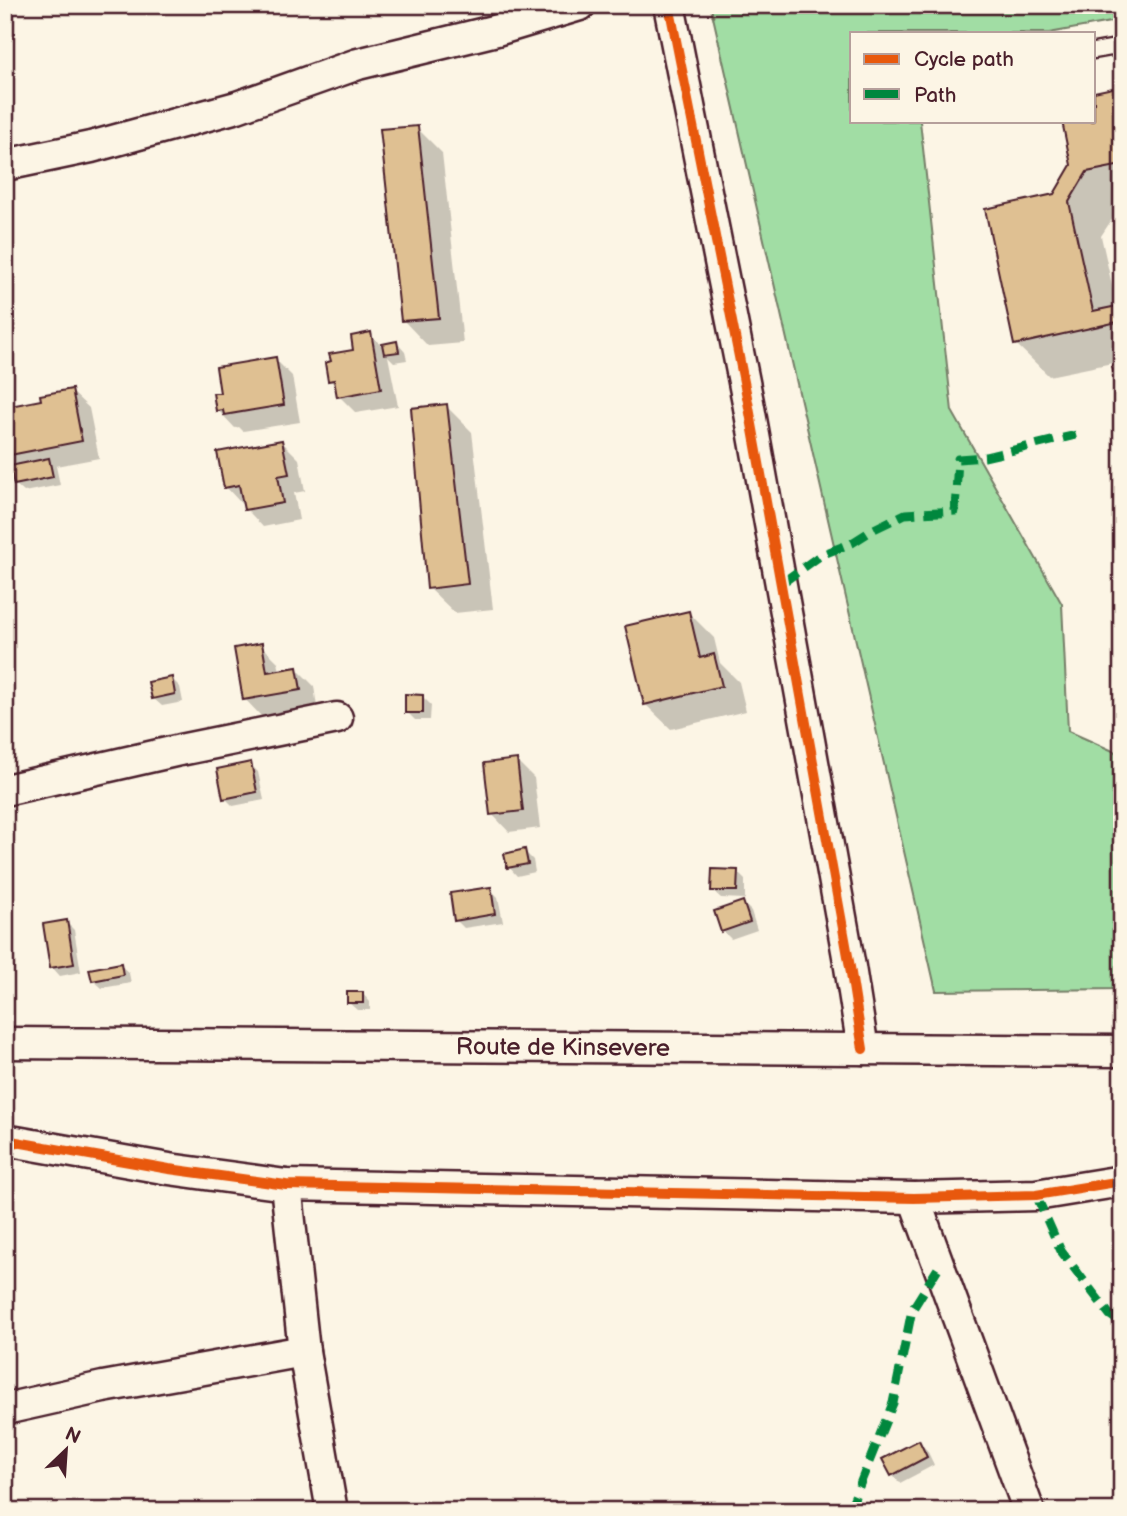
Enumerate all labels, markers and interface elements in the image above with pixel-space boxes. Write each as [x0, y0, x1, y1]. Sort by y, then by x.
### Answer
legend [850, 32, 1096, 122]
text: Cycle path [914, 47, 1014, 72]
text: Path [914, 83, 956, 108]
street label: Route de Kinsevere [456, 1032, 670, 1063]
north arrow [32, 1414, 102, 1484]
text: N [61, 1423, 84, 1449]

